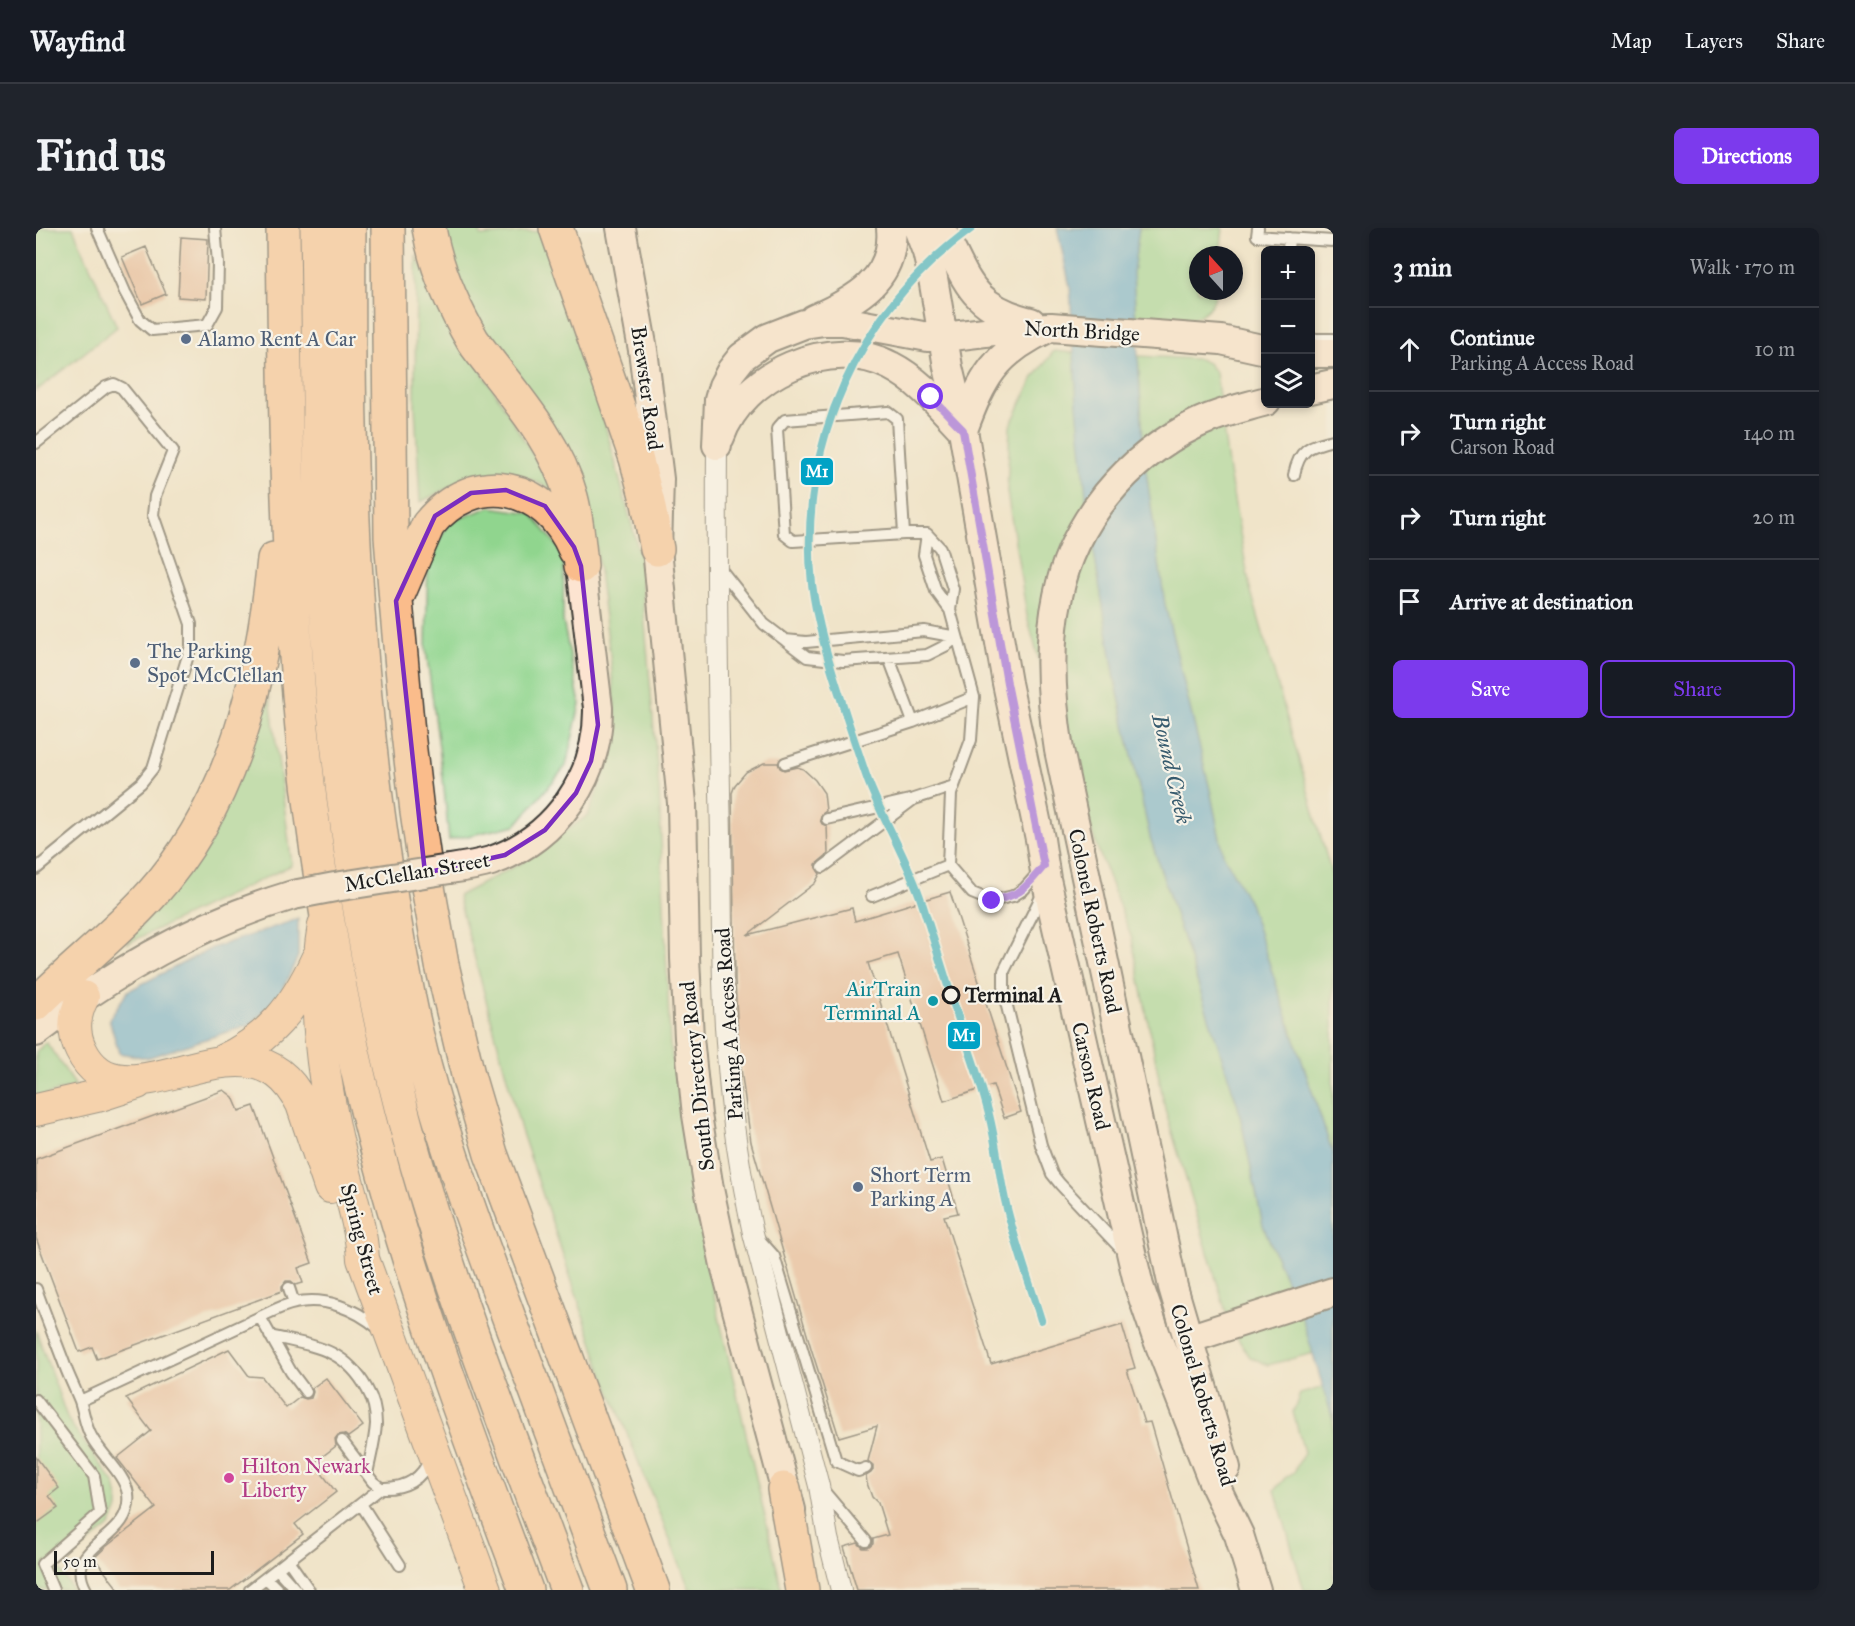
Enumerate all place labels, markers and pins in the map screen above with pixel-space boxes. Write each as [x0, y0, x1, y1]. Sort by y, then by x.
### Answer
place label: Alamo Rent A Car [197, 326, 356, 352]
marker: Alamo Rent A Car [179, 332, 193, 346]
place label: The Parking Spot McClellan [147, 638, 283, 688]
marker: The Parking Spot McClellan [128, 656, 142, 670]
place label: AirTrain Terminal A [824, 976, 921, 1026]
place label: Terminal A [964, 982, 1063, 1008]
marker: Terminal A [942, 986, 960, 1004]
marker: AirTrain Terminal A [926, 994, 940, 1008]
place label: Short Term Parking A [870, 1162, 971, 1212]
marker: Short Term Parking A [851, 1180, 865, 1194]
place label: Hilton Newark Liberty [241, 1453, 371, 1503]
marker: Hilton Newark Liberty [222, 1471, 236, 1485]

